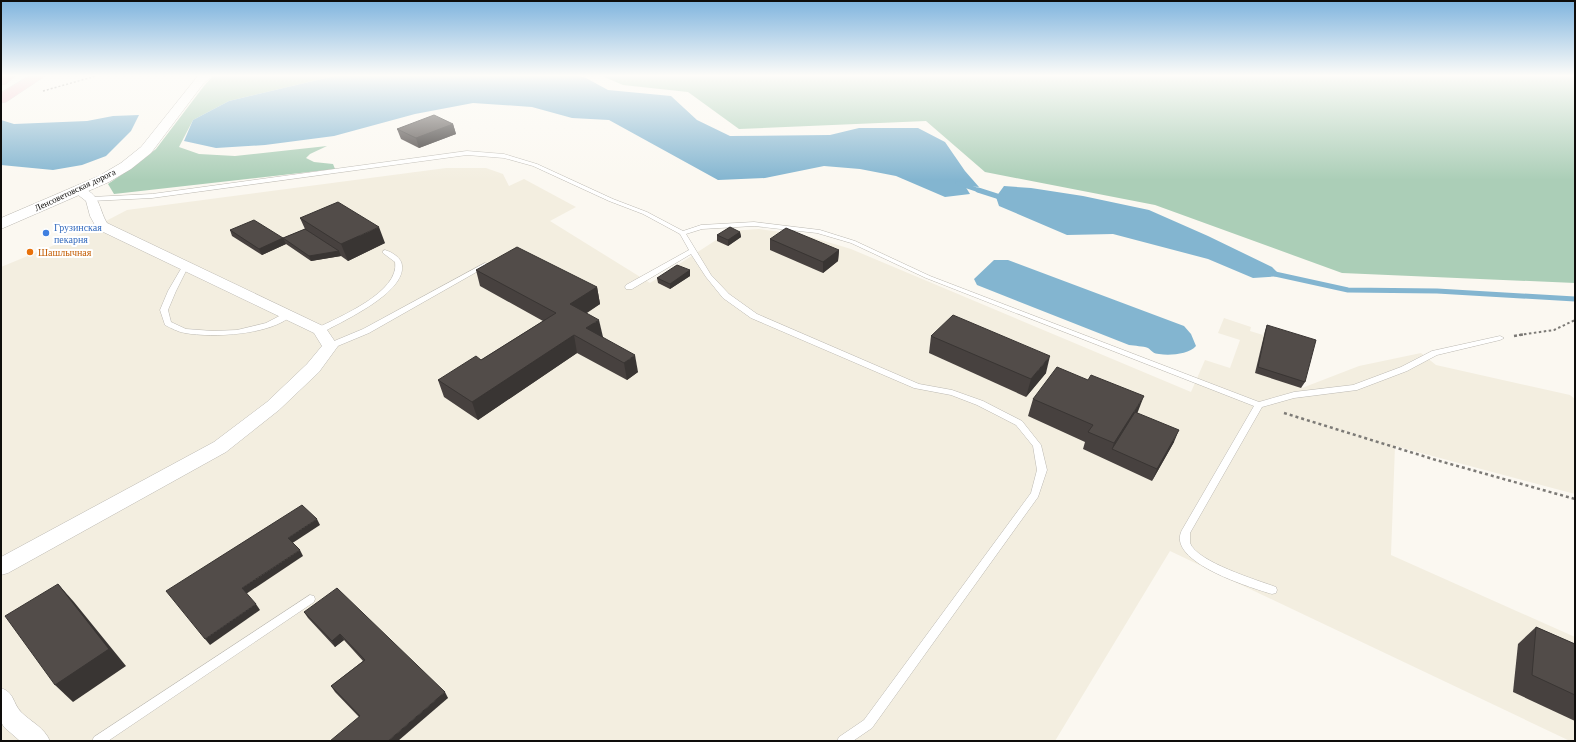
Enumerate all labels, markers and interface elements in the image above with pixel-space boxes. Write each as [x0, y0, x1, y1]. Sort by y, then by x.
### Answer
street label: Ленсоветовская дорога [33, 167, 117, 213]
place label: Грузинская пекарня [54, 222, 102, 245]
marker: Грузинская пекарня [41, 228, 51, 238]
marker: Шашлычная [25, 247, 35, 257]
place label: Шашлычная [38, 247, 92, 258]

